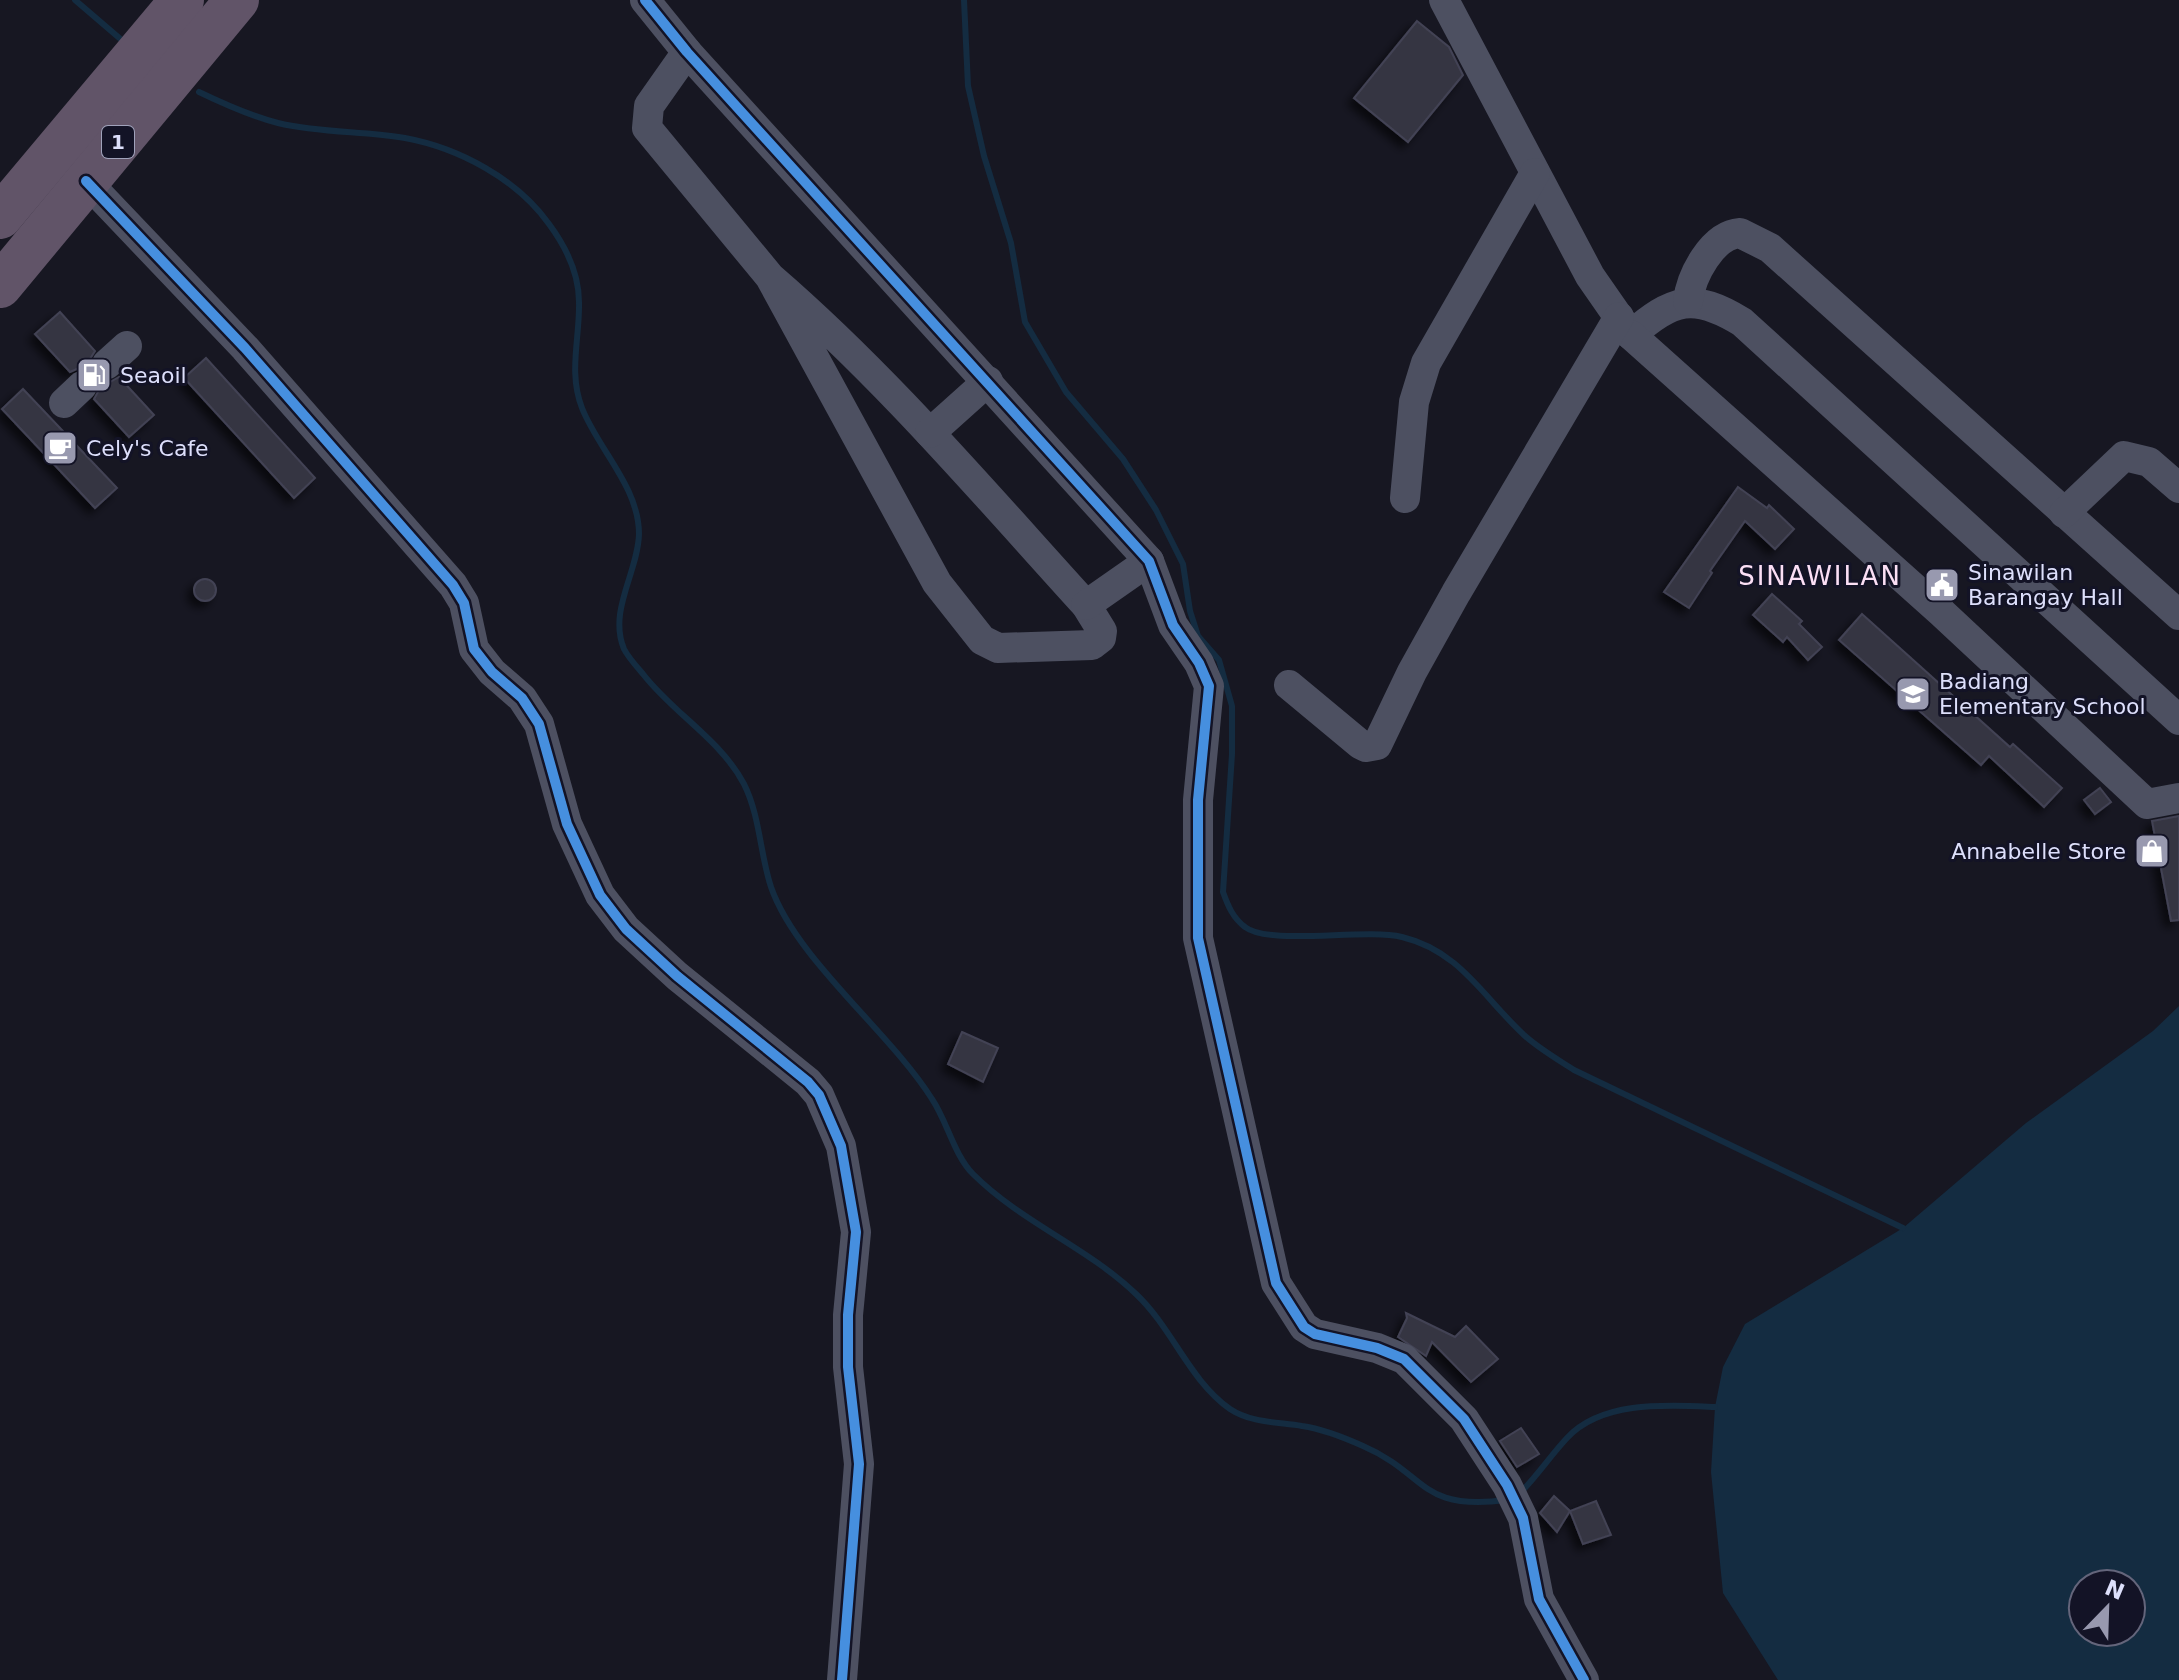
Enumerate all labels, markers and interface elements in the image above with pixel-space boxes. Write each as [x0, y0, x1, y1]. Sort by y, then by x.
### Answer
road number: 1 [102, 126, 134, 158]
fuel station icon: Seaoil [75, 356, 113, 394]
place label: Seaoil [120, 363, 187, 388]
cafe icon: Cely's Cafe [41, 429, 79, 467]
place label: Cely's Cafe [86, 436, 209, 461]
place label: Sinawilan Barangay Hall [1968, 560, 2123, 610]
district label: SINAWILAN [1738, 561, 1902, 591]
public building icon: Sinawilan Barangay Hall [1923, 566, 1961, 604]
place label: Badiang Elementary School [1939, 669, 2146, 719]
school or university icon: Badiang Elementary School [1894, 675, 1932, 713]
shop icon: Annabelle Store [2133, 832, 2171, 870]
place label: Annabelle Store [1951, 839, 2126, 864]
north arrow [2067, 1568, 2147, 1648]
text: N [2101, 1575, 2128, 1605]

